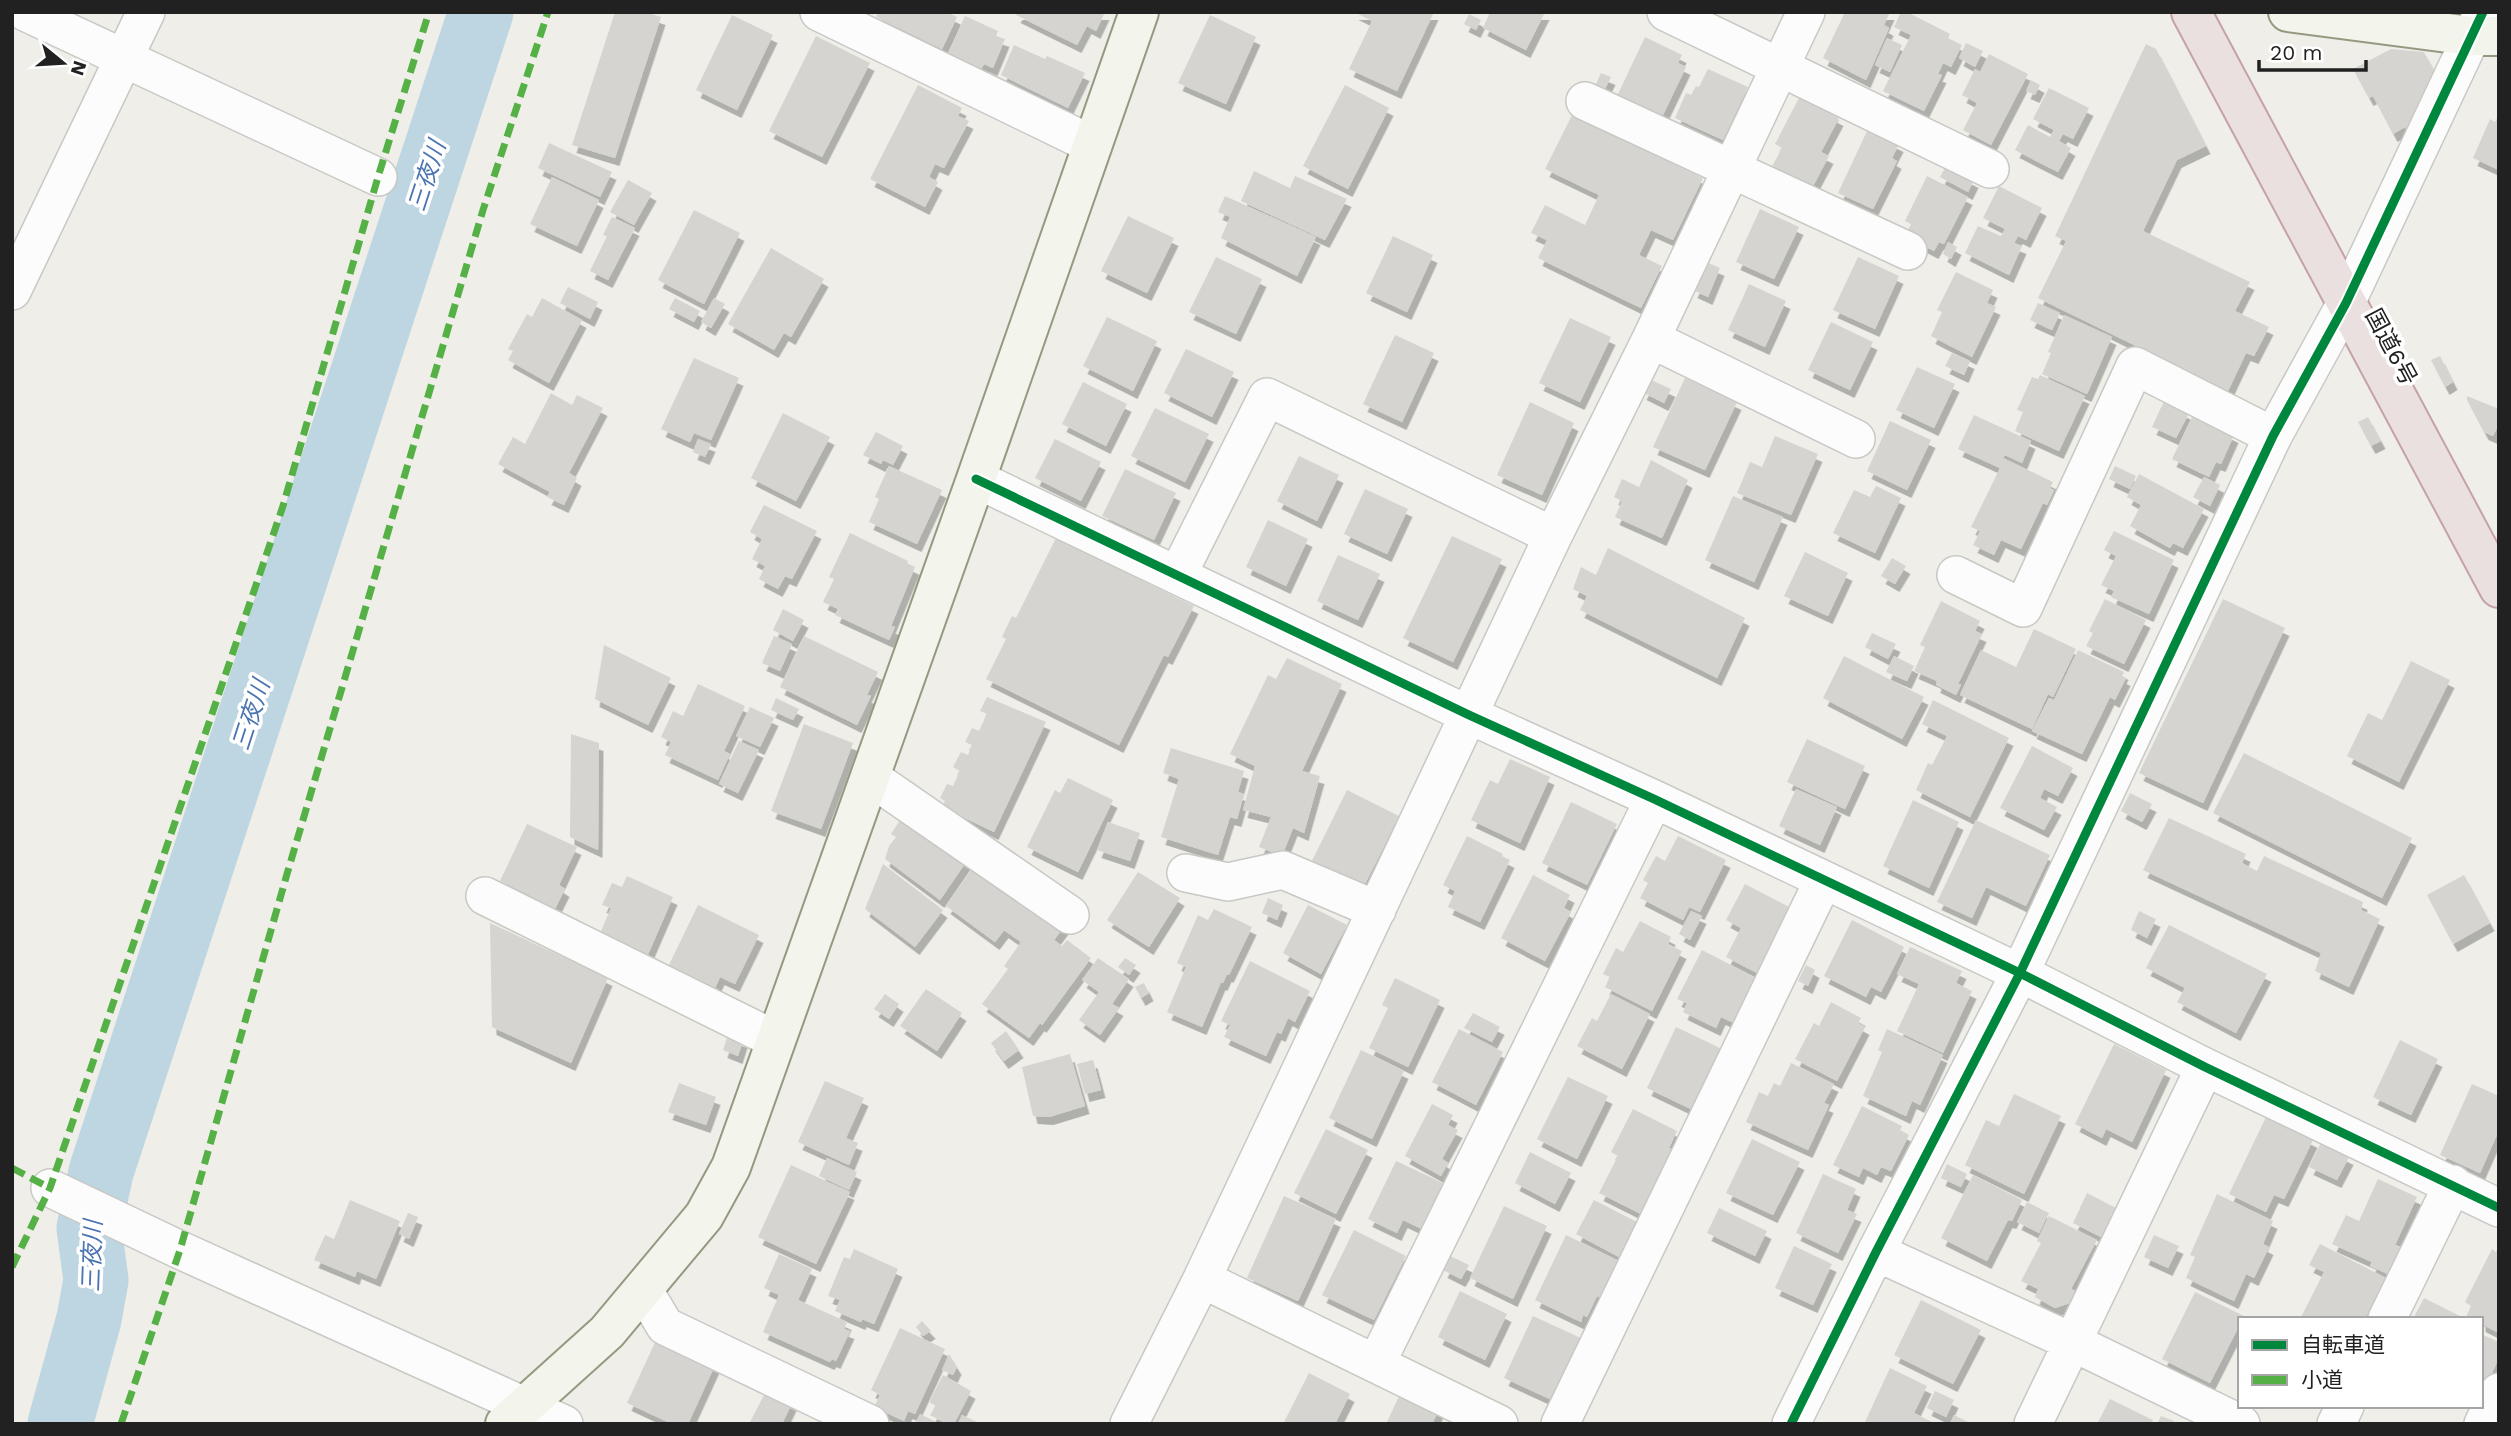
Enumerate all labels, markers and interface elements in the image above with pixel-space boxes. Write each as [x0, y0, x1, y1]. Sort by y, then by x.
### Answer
north arrow [28, 28, 98, 98]
scale bar [2259, 28, 2366, 72]
text: 20 m [2270, 40, 2322, 65]
text: N [66, 58, 92, 78]
water label: 三夜川 [403, 135, 452, 215]
street label: 国道6号 [2360, 304, 2422, 390]
water label: 三夜川 [227, 674, 276, 754]
water label: 三夜川 [77, 1217, 107, 1292]
legend [2238, 1317, 2483, 1408]
text: 自転車道 [2301, 1332, 2385, 1357]
text: 小道 [2301, 1367, 2343, 1392]

